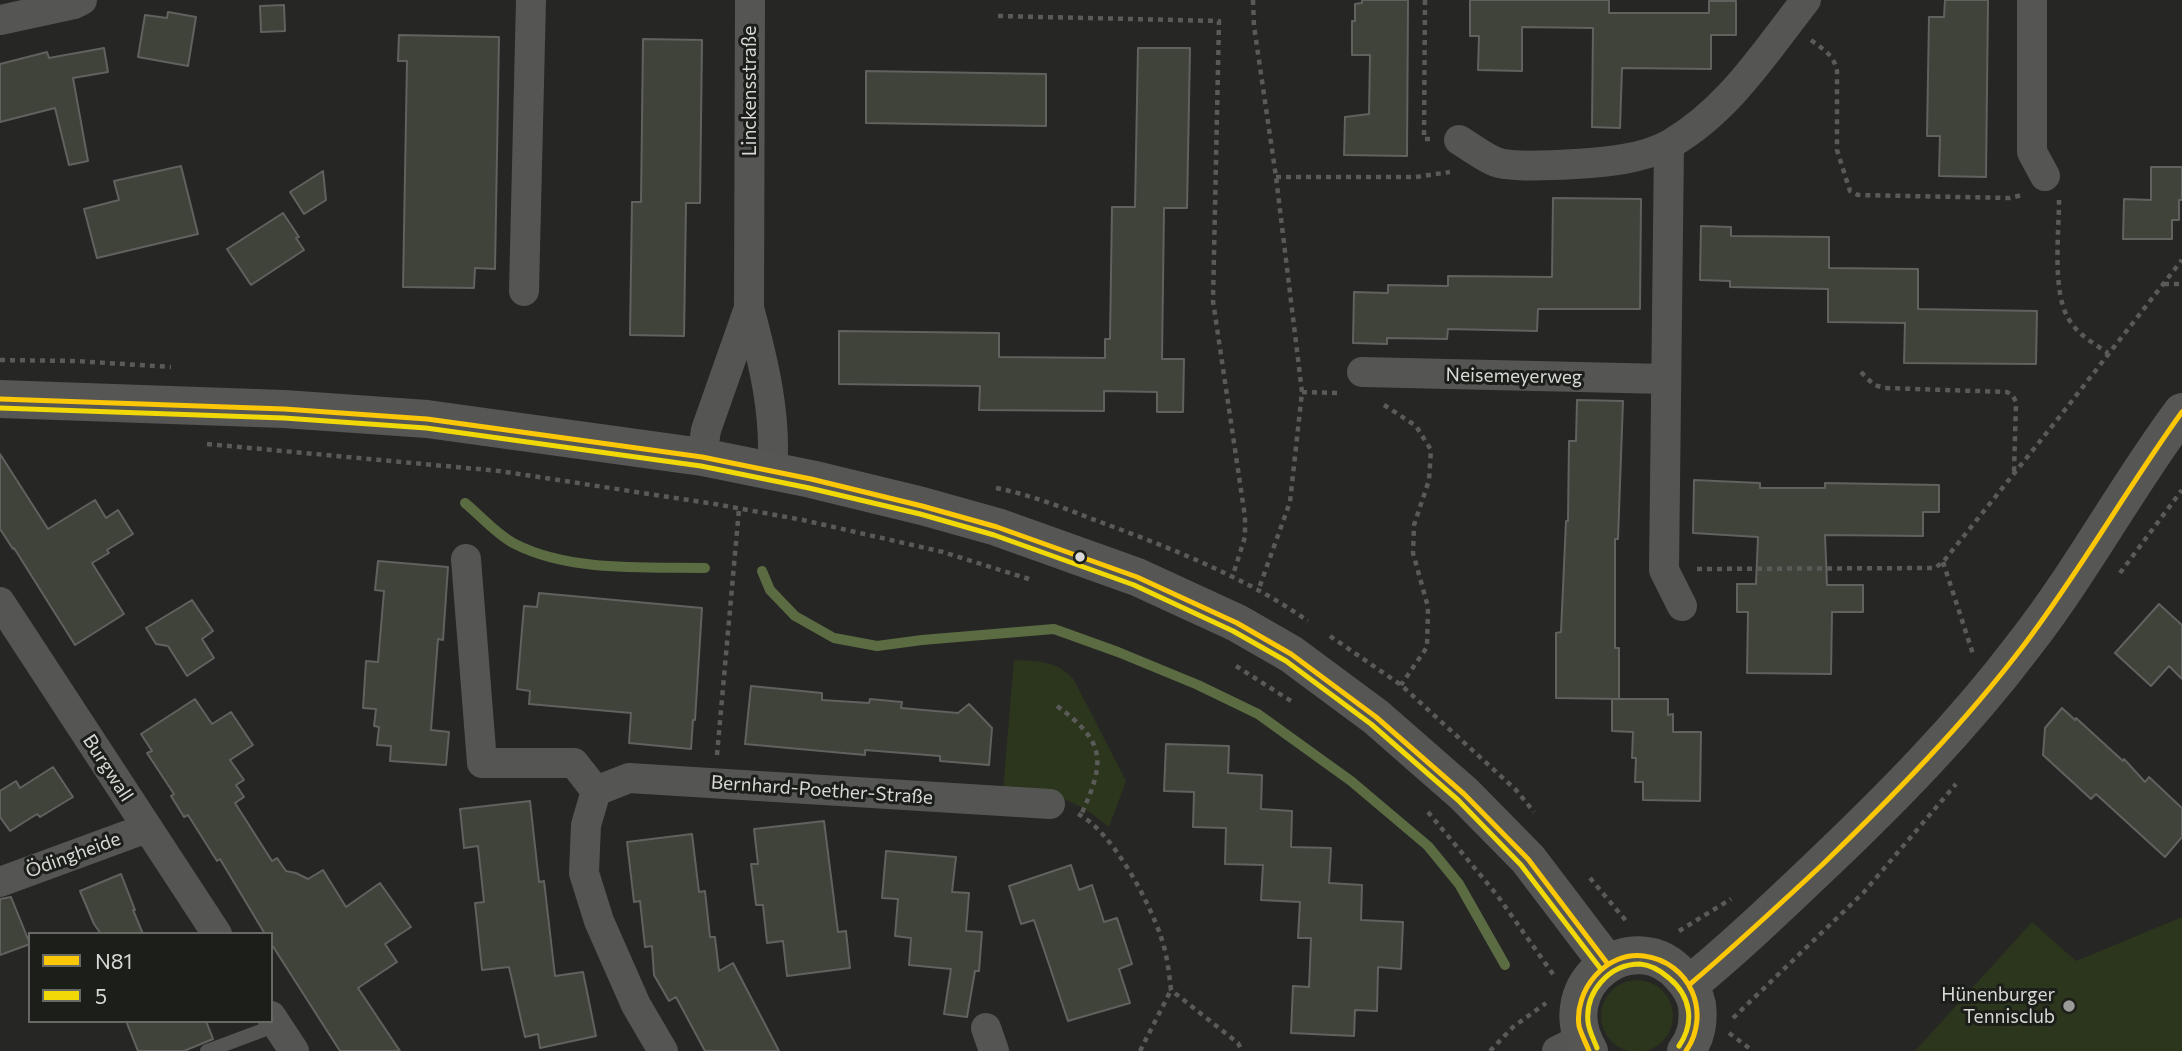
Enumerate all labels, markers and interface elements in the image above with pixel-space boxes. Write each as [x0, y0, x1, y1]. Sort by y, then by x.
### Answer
street label: Linckensstraße [739, 26, 761, 156]
street label: Neisemeyerweg [1446, 363, 1582, 389]
unlabelled marker [1073, 550, 1087, 564]
street label: Burgwall [78, 730, 138, 806]
street label: Bernhard-Poether-Straße [710, 771, 934, 809]
street label: Ödingheide [22, 827, 124, 883]
legend [28, 932, 273, 1023]
text: N81 [95, 948, 133, 973]
text: 5 [95, 983, 107, 1008]
place label: Hünenburger Tennisclub [1941, 984, 2055, 1028]
marker: Hünenburger Tennisclub [2061, 998, 2077, 1014]

